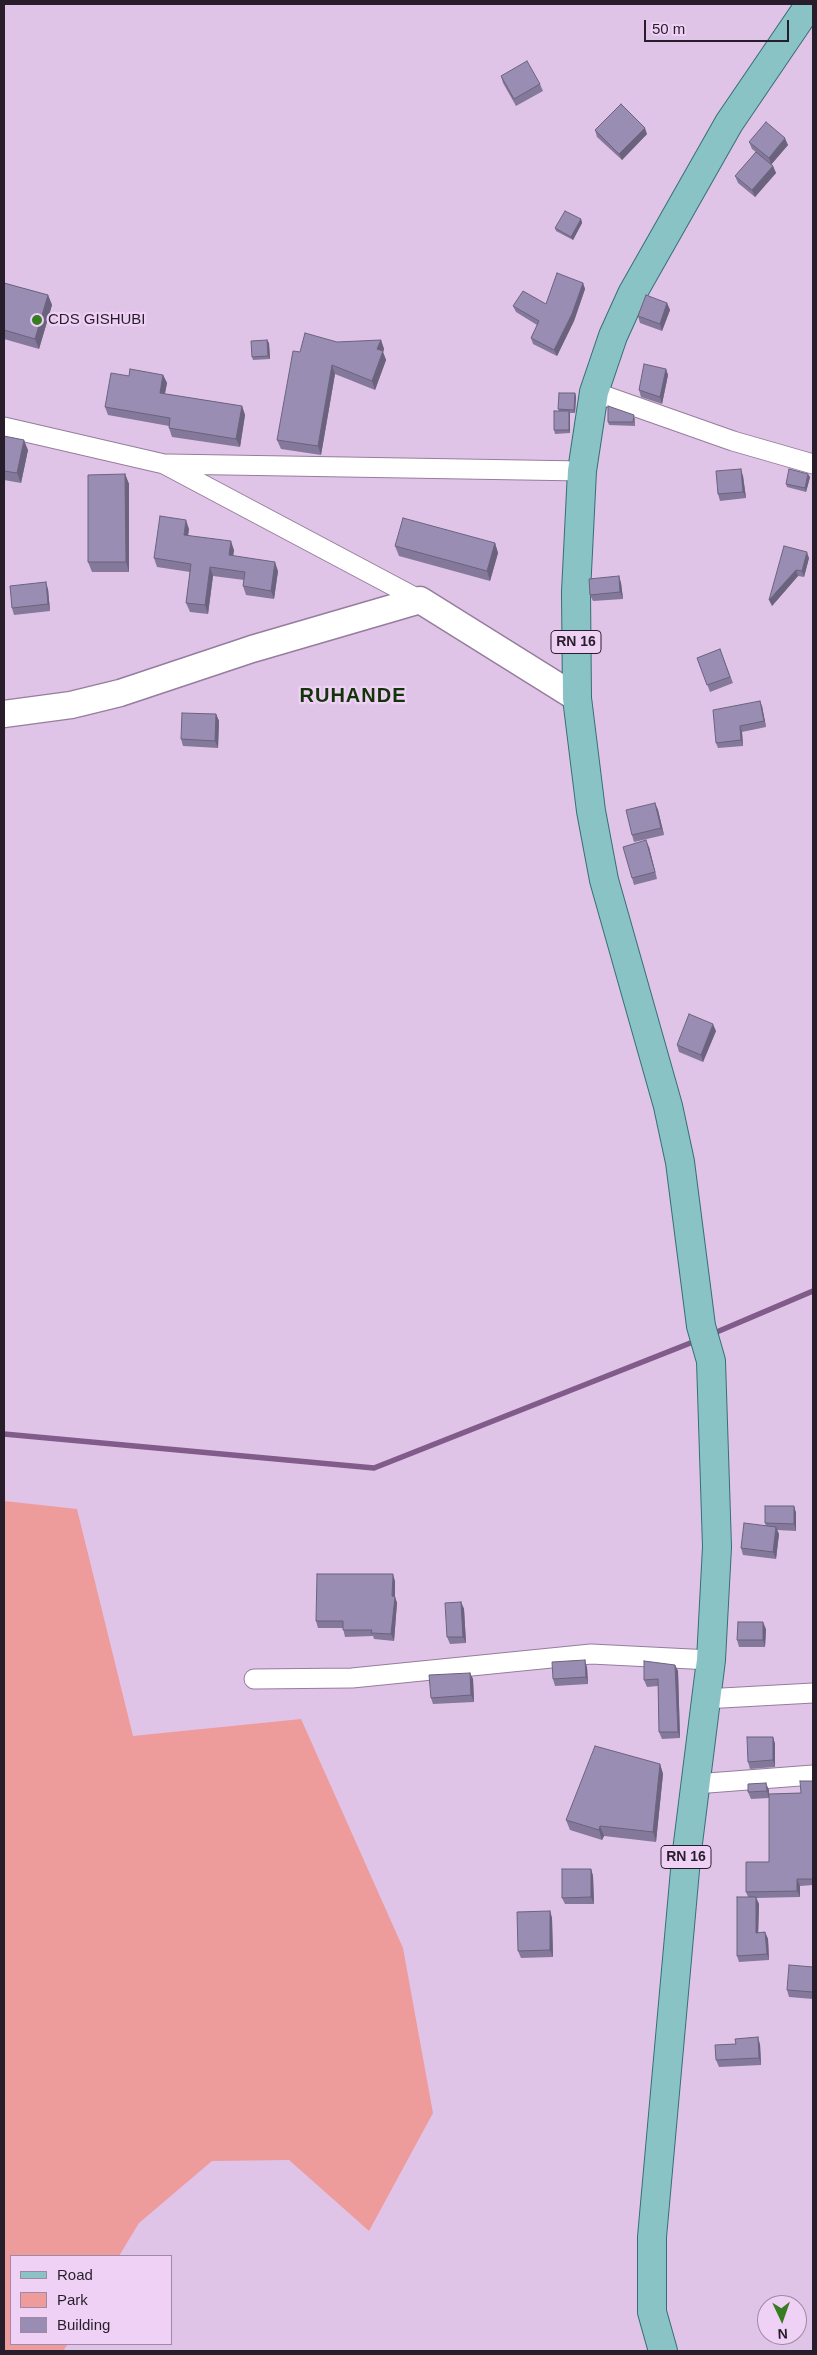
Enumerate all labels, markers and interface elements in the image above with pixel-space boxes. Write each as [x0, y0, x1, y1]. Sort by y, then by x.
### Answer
scale bar [647, 10, 792, 42]
text: 50 m [652, 20, 685, 37]
place label: CDS GISHUBI [48, 311, 146, 329]
marker: CDS GISHUBI [30, 313, 44, 327]
road number: RN 16 [551, 630, 601, 654]
district label: RUHANDE [299, 684, 407, 708]
road number: RN 16 [661, 1845, 711, 1868]
legend [10, 2255, 172, 2345]
text: Road [57, 2266, 93, 2283]
text: Park [57, 2291, 88, 2308]
north arrow [757, 2295, 807, 2345]
text: Building [57, 2316, 110, 2333]
text: N [777, 2326, 788, 2342]

